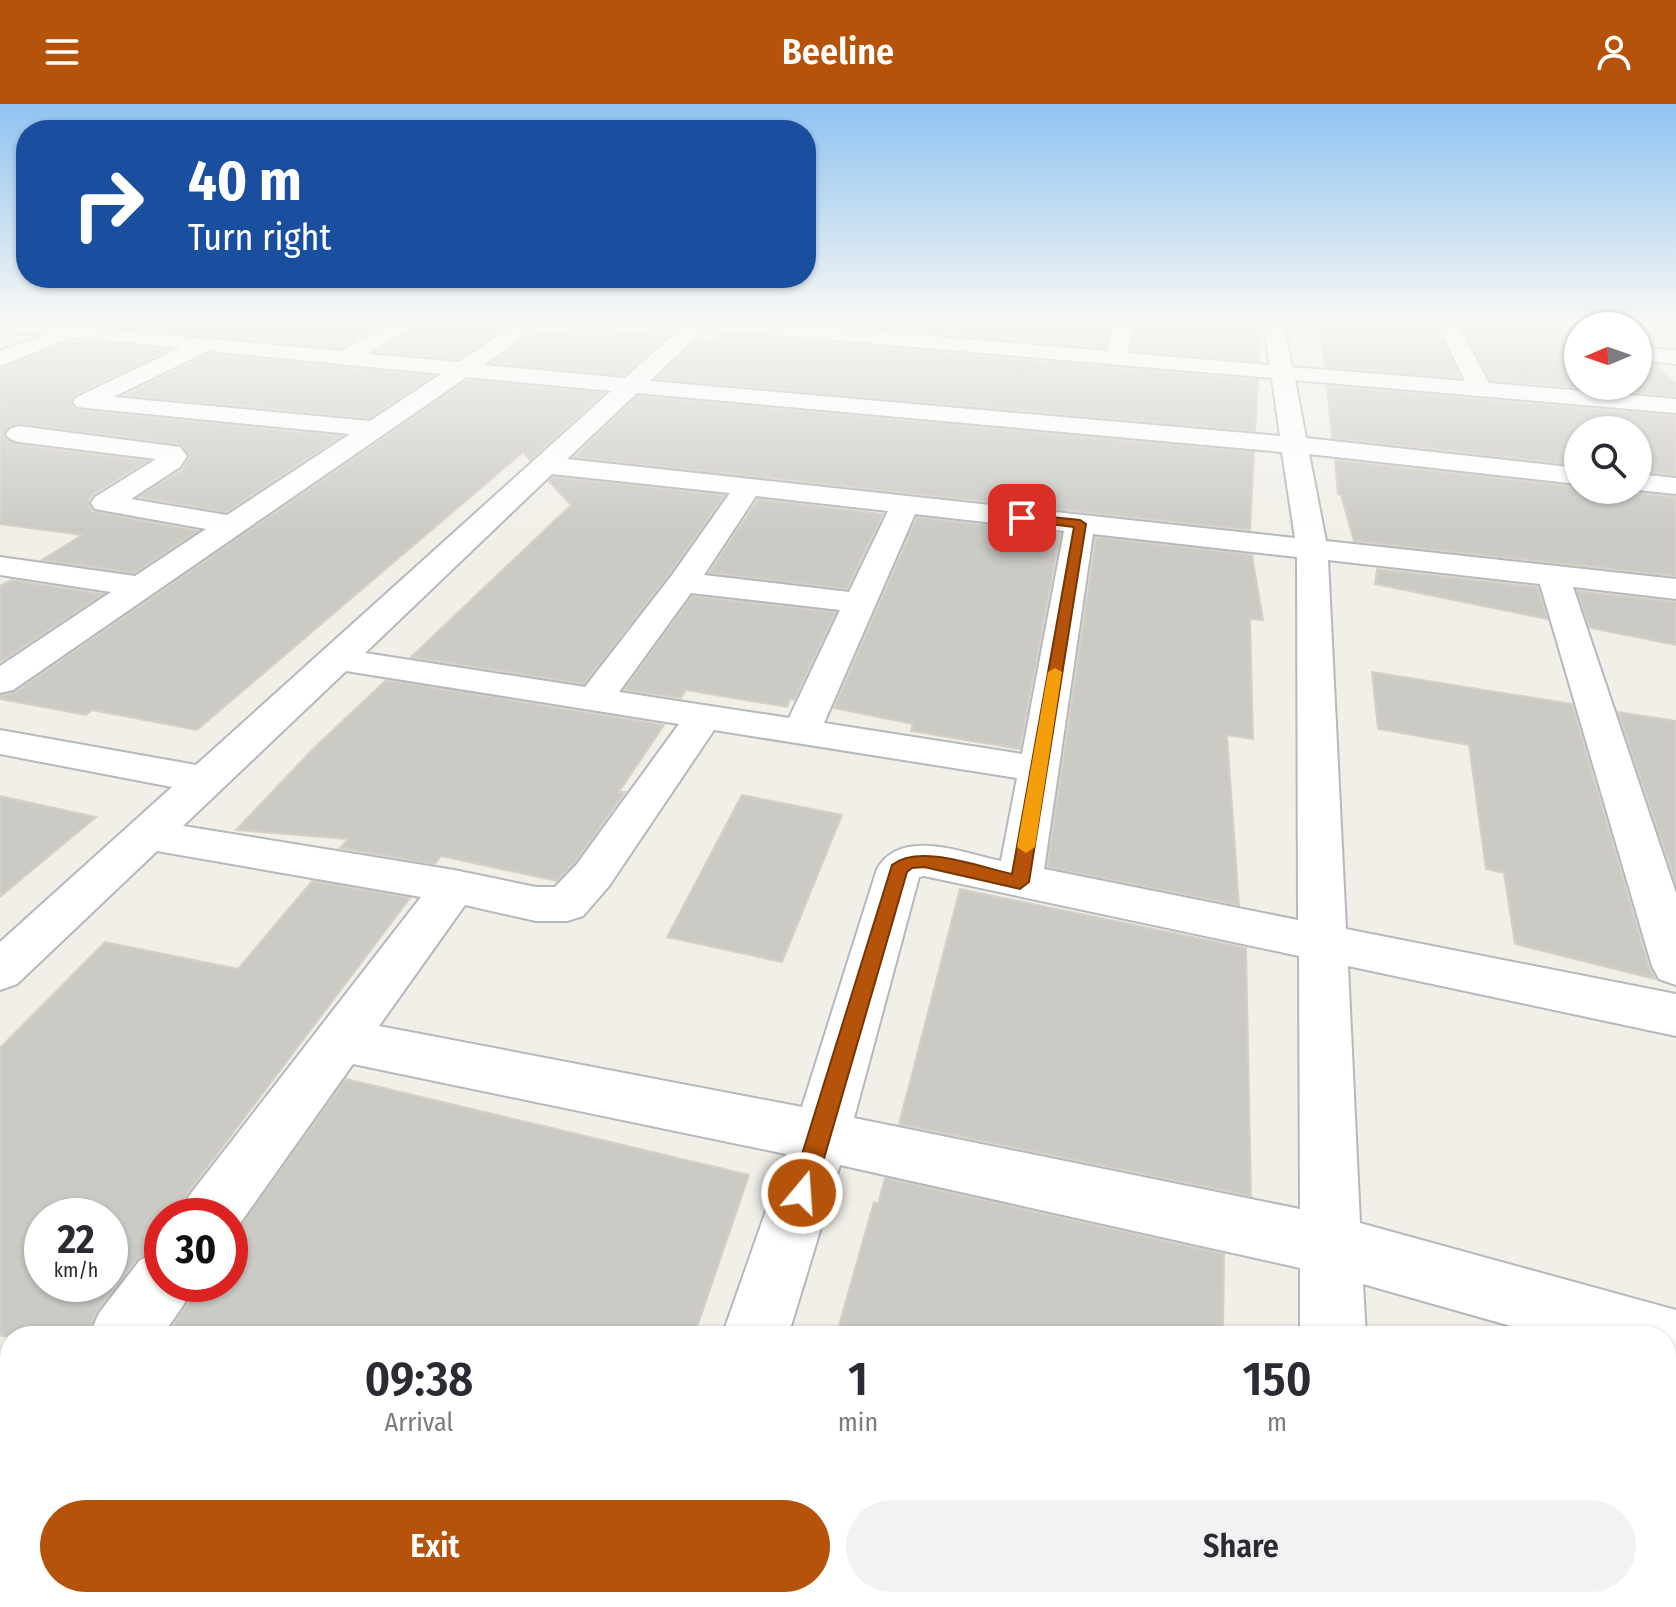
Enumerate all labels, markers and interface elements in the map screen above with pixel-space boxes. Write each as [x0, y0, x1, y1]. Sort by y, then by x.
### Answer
icon: menu [40, 30, 84, 74]
text: Beeline [782, 30, 894, 74]
icon: person [1592, 30, 1636, 74]
text: 40 m [188, 148, 302, 215]
icon: right [56, 152, 160, 256]
text: Turn right [188, 216, 331, 260]
north arrow [1564, 312, 1652, 400]
map controls [1564, 312, 1652, 504]
button: search [1564, 416, 1652, 504]
pin [988, 484, 1056, 552]
icon: arrive [1000, 496, 1044, 540]
position arrow [760, 1151, 844, 1235]
speed limit sign: 30 [144, 1198, 248, 1302]
text: 22 [57, 1216, 95, 1264]
text: km/h [54, 1258, 98, 1282]
text: 09:38 [364, 1350, 473, 1408]
text: 1 [848, 1350, 868, 1408]
text: 150 [1243, 1350, 1312, 1408]
text: Arrival [384, 1407, 453, 1438]
text: min [838, 1407, 878, 1438]
text: m [1267, 1407, 1287, 1438]
button: Exit [40, 1500, 830, 1592]
button: Share [846, 1500, 1636, 1592]

